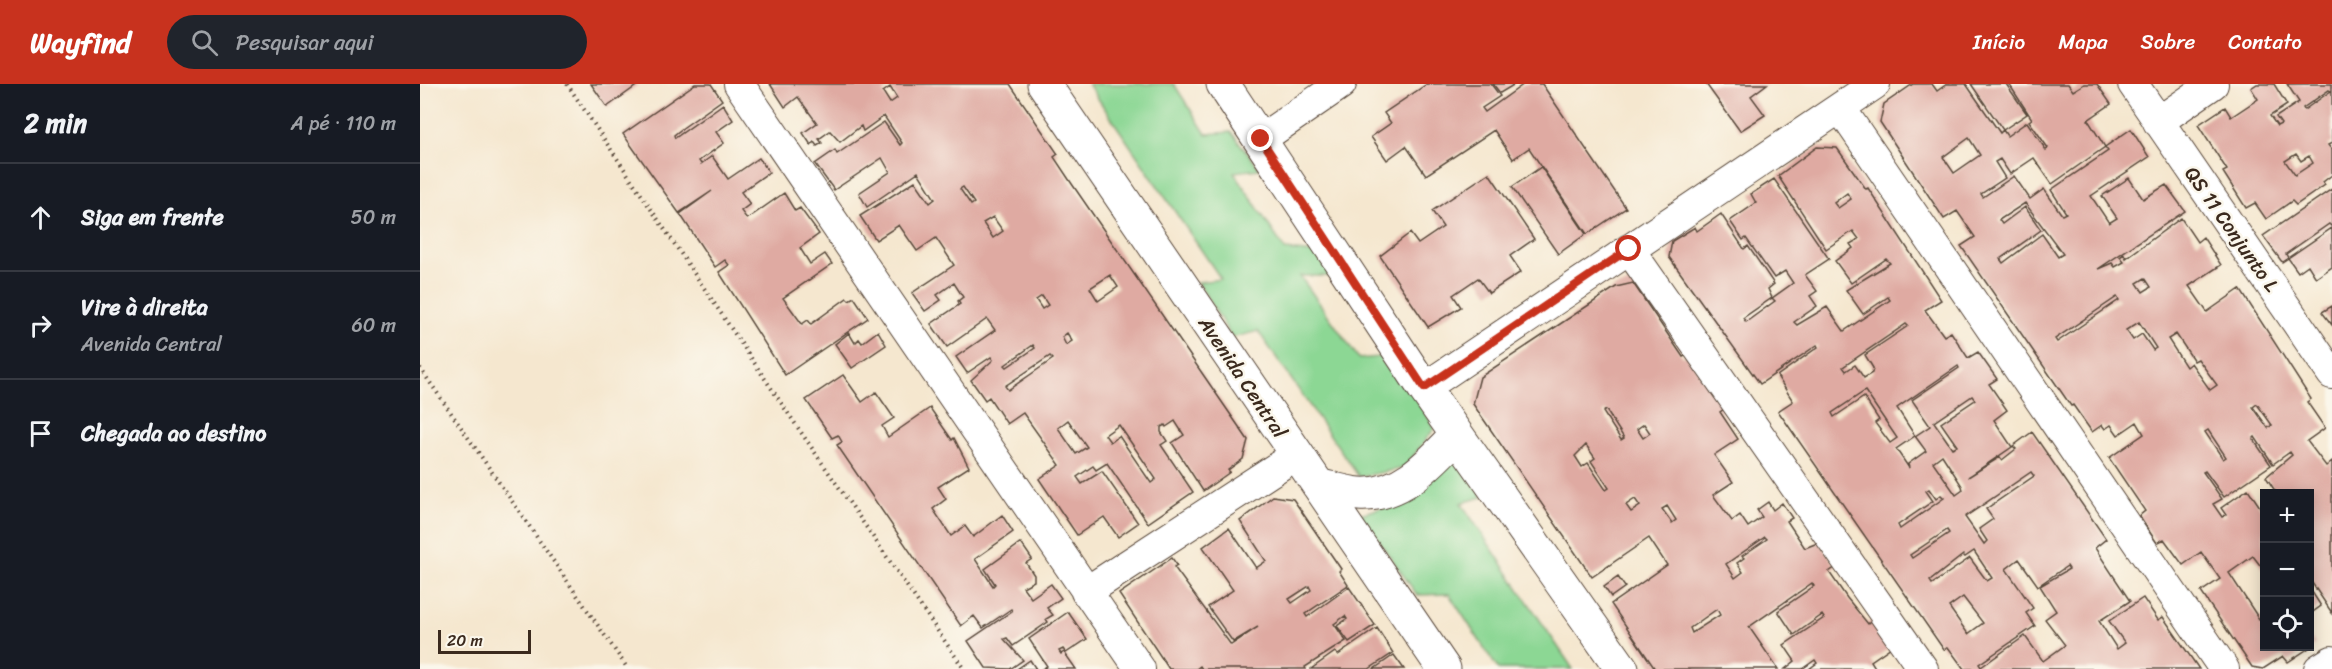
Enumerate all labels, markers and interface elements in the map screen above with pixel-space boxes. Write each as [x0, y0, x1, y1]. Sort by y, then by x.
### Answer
search box [167, 15, 587, 69]
text: Wayfind [30, 18, 131, 67]
text: Pesquisar aqui [236, 23, 374, 62]
text: Início [1973, 23, 2025, 61]
text: Mapa [2058, 23, 2108, 61]
text: Sobre [2141, 23, 2195, 61]
text: Contato [2228, 23, 2302, 61]
icon: search [188, 26, 221, 59]
text: 2 min [24, 100, 87, 146]
text: A pé · 110 m [291, 106, 396, 141]
route end [1247, 125, 1273, 151]
street label: QS 11 Conjunto L [2175, 159, 2289, 300]
text: Siga em frente [81, 198, 224, 237]
text: 50 m [351, 200, 396, 235]
icon: ahead [24, 201, 57, 234]
route start [1615, 235, 1641, 261]
text: Vire à direita [81, 288, 208, 327]
text: 60 m [351, 308, 396, 343]
street label: Avenida Central [1188, 308, 1297, 447]
icon: right [24, 309, 57, 342]
text: Avenida Central [81, 327, 222, 362]
text: Chegada ao destino [81, 414, 266, 453]
icon: arrive [24, 417, 57, 450]
map controls [2260, 489, 2314, 651]
button: + [2260, 489, 2314, 543]
button: − [2260, 543, 2314, 597]
button: locate [2260, 597, 2314, 651]
text: 20 m [447, 626, 483, 655]
scale bar [438, 627, 531, 654]

